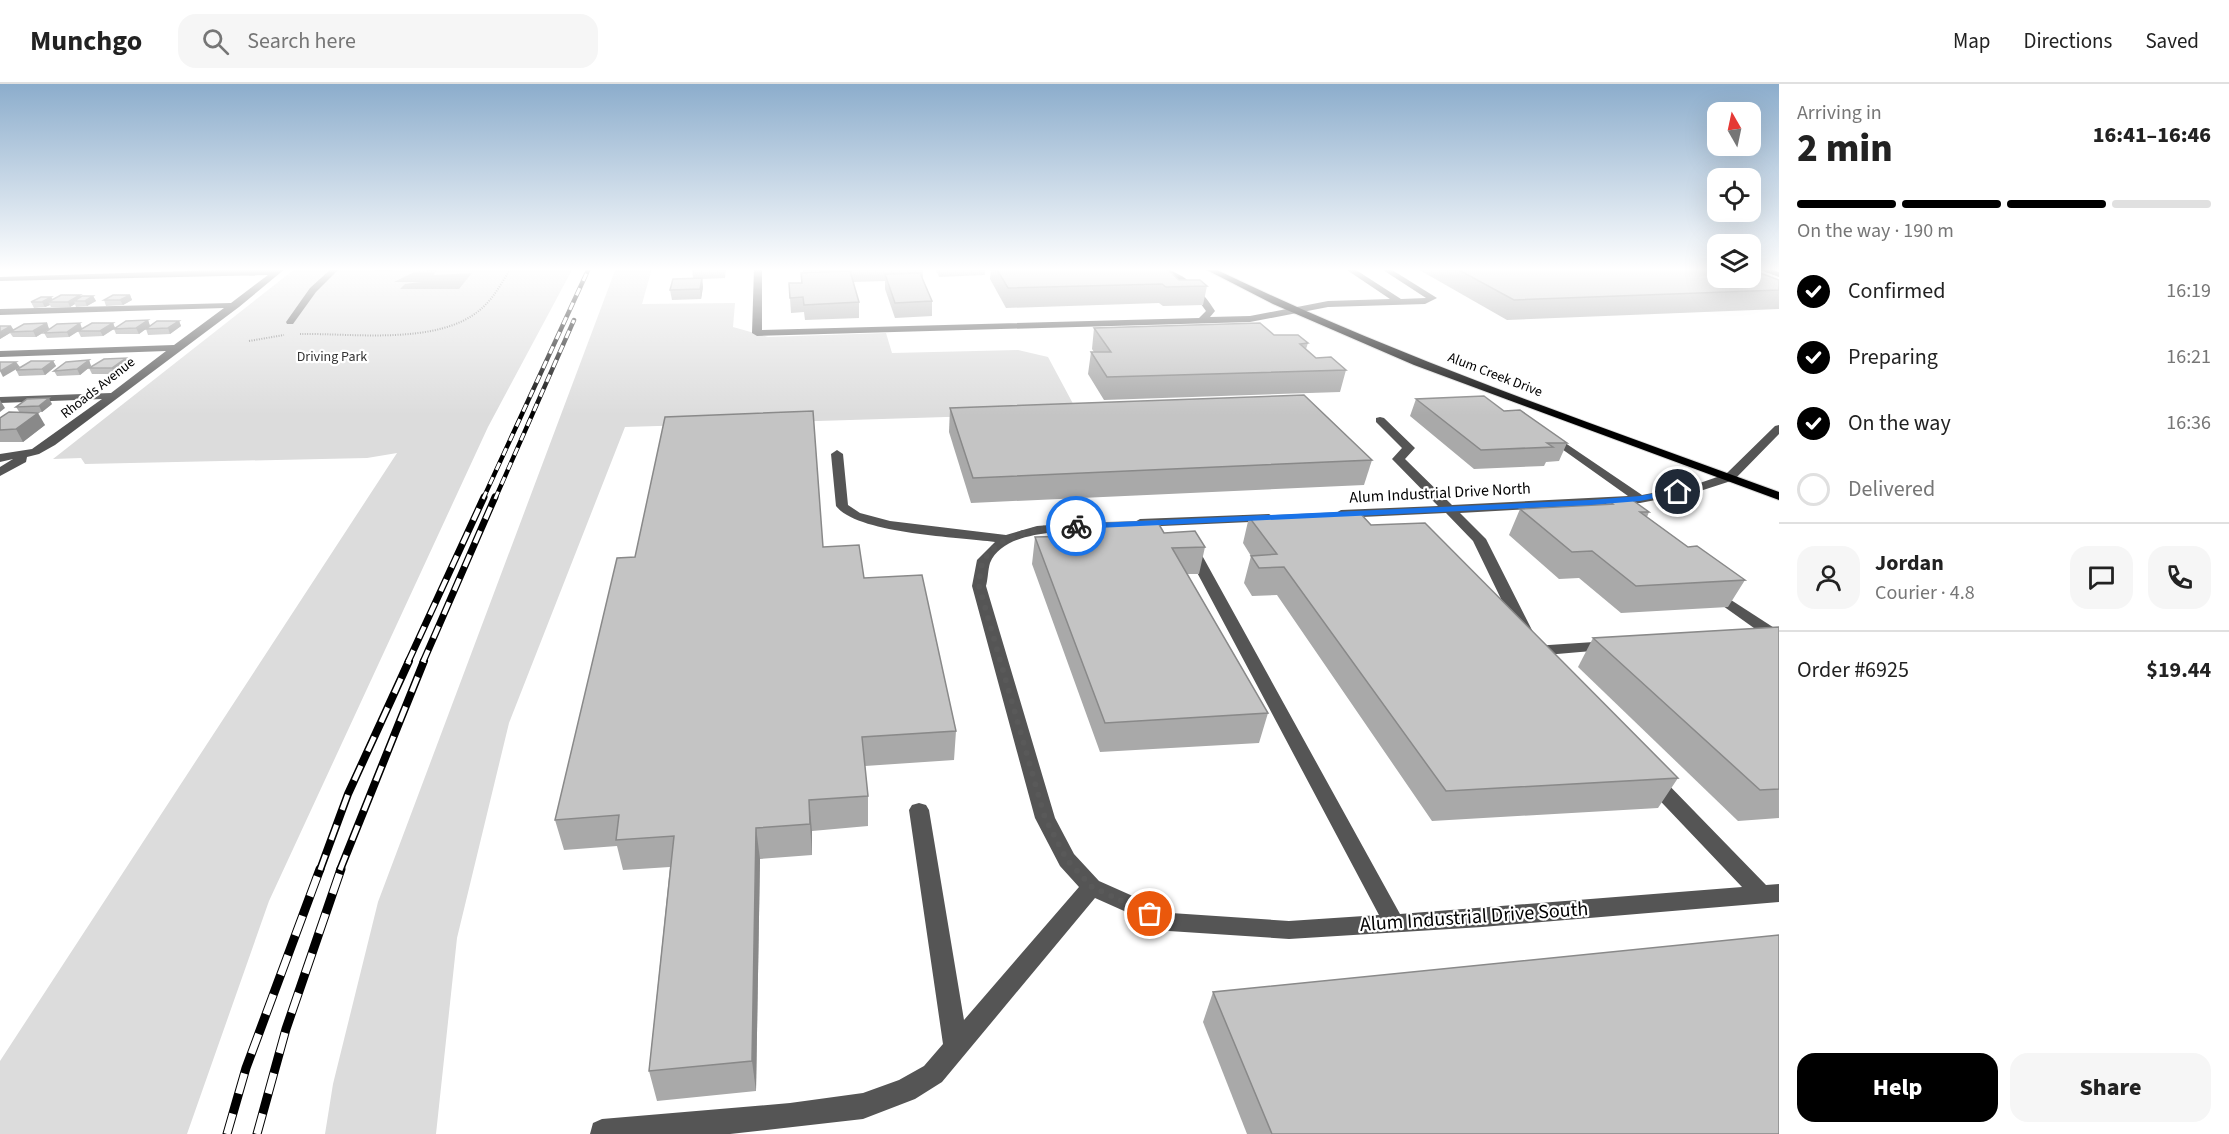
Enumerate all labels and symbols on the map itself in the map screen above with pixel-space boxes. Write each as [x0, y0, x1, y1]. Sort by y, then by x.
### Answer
north arrow [1707, 102, 1761, 156]
park label: Driving Park [297, 347, 367, 367]
street label: Alum Creek Drive [1445, 348, 1545, 402]
street label: Rhoads Avenue [57, 353, 140, 423]
pin [1652, 466, 1703, 517]
street label: Alum Industrial Drive North [1349, 477, 1531, 509]
courier [1046, 496, 1106, 556]
pin [1124, 888, 1175, 939]
street label: Alum Industrial Drive South [1359, 895, 1589, 939]

